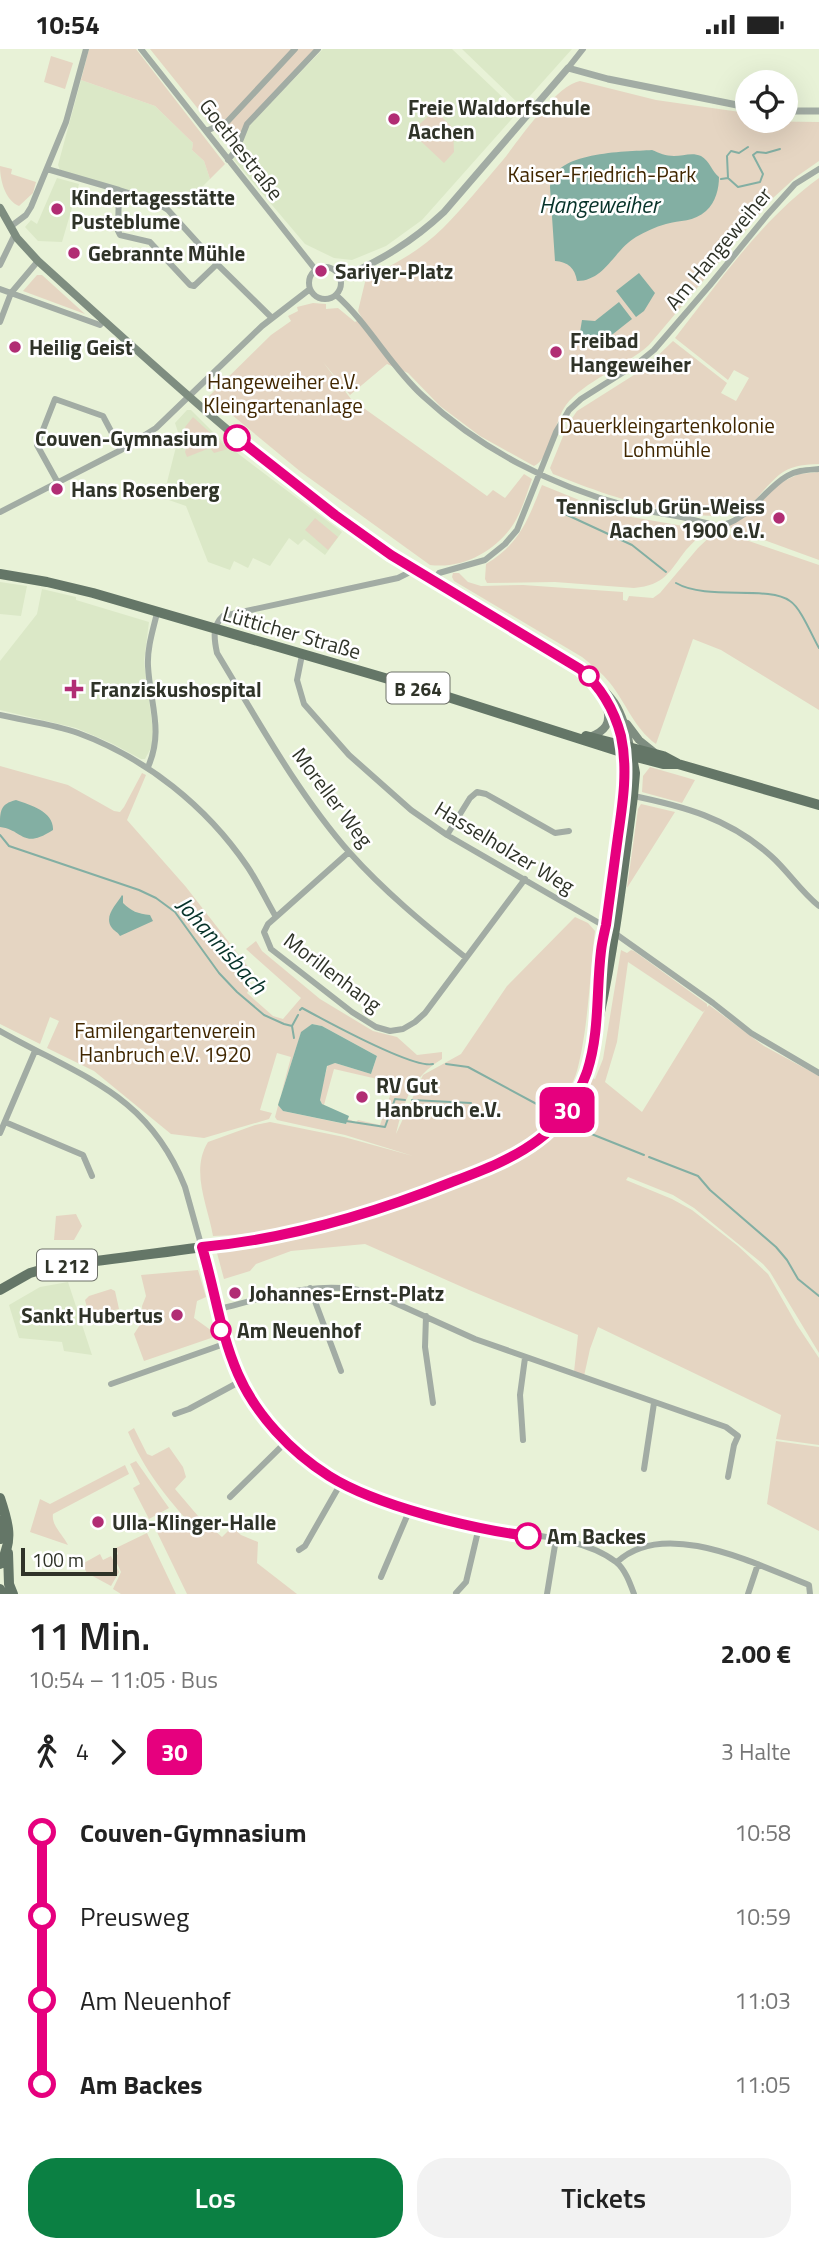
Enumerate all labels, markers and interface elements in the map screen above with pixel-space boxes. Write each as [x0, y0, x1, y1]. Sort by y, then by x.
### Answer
text: 10:54 [35, 5, 100, 44]
map controls [735, 70, 798, 133]
button: locate [735, 70, 798, 133]
street label: Goethestraße [192, 91, 292, 207]
place label: Freie Waldorfschule Aachen [408, 91, 591, 147]
marker: Freie Waldorfschule Aachen [386, 111, 402, 127]
park label: Kaiser-Friedrich-Park [508, 158, 696, 190]
street label: Am Hangeweiher [657, 179, 779, 317]
place label: Kindertagesstätte Pusteblume [71, 181, 235, 237]
water label: Hangeweiher [539, 187, 662, 222]
marker: Kindertagesstätte Pusteblume [49, 201, 65, 217]
place label: Gebrannte Mühle [88, 237, 245, 269]
marker: Gebrannte Mühle [66, 245, 82, 261]
place label: Sariyer-Platz [335, 255, 453, 287]
marker: Sariyer-Platz [313, 263, 329, 279]
place label: Freibad Hangeweiher [570, 324, 691, 380]
place label: Heilig Geist [29, 331, 133, 363]
marker: Heilig Geist [7, 339, 23, 355]
marker: Freibad Hangeweiher [548, 344, 564, 360]
park label: Hangeweiher e.V. Kleingartenanlage [203, 365, 363, 421]
park label: Dauerkleingartenkolonie Lohmühle [559, 409, 775, 465]
place label: Couven-Gymnasium [35, 422, 218, 454]
marker: Couven-Gymnasium [224, 425, 250, 451]
place label: Hans Rosenberg [71, 473, 220, 505]
marker: Hans Rosenberg [49, 481, 65, 497]
place label: Tennisclub Grün-Weiss Aachen 1900 e.V. [556, 490, 765, 546]
marker: Tennisclub Grün-Weiss Aachen 1900 e.V. [771, 510, 787, 526]
street label: Lütticher Straße [219, 597, 365, 667]
unlabelled marker [579, 666, 599, 686]
place label: Franziskushospital [90, 673, 262, 705]
road number: B 264 [386, 673, 450, 703]
marker: Franziskushospital [64, 679, 84, 699]
street label: Moreller Weg [285, 740, 381, 854]
street label: Hasselholzer Weg [429, 792, 581, 902]
water label: Johannisbach [168, 888, 276, 1002]
street label: Morillenhang [277, 924, 389, 1020]
park label: Familengartenverein Hanbruch e.V. 1920 [74, 1014, 256, 1070]
place label: RV Gut Hanbruch e.V. [376, 1069, 501, 1125]
line badge: 30 [536, 1087, 598, 1133]
marker: RV Gut Hanbruch e.V. [354, 1089, 370, 1105]
text: 30 [554, 1092, 580, 1128]
road number: L 212 [37, 1249, 97, 1281]
place label: Johannes-Ernst-Platz [249, 1277, 444, 1309]
marker: Johannes-Ernst-Platz [227, 1285, 243, 1301]
place label: Sankt Hubertus [21, 1299, 163, 1331]
marker: Sankt Hubertus [169, 1307, 185, 1323]
place label: Am Neuenhof [237, 1314, 362, 1346]
marker: Am Neuenhof [211, 1320, 231, 1340]
place label: Ulla-Klinger-Halle [112, 1506, 276, 1538]
marker: Ulla-Klinger-Halle [90, 1514, 106, 1530]
place label: Am Backes [547, 1520, 646, 1552]
marker: Am Backes [515, 1523, 541, 1549]
scale bar [21, 1545, 117, 1577]
text: 100 m [32, 1545, 84, 1574]
text: 11 Min. [28, 1607, 150, 1665]
text: 2.00 € [720, 1634, 791, 1673]
text: 10:54 – 11:05 · Bus [28, 1662, 218, 1697]
icon: walk [28, 1733, 66, 1771]
icon: forward [99, 1733, 137, 1771]
text: 4 [76, 1734, 89, 1769]
text: 30 [161, 1734, 188, 1770]
text: 3 Halte [721, 1734, 791, 1769]
text: Couven-Gymnasium [80, 1813, 307, 1852]
text: 10:58 [734, 1815, 791, 1850]
text: Preusweg [80, 1897, 189, 1936]
text: 10:59 [734, 1899, 791, 1934]
text: Am Neuenhof [80, 1981, 231, 2020]
text: 11:03 [734, 1983, 791, 2018]
text: Am Backes [80, 2065, 203, 2104]
text: 11:05 [734, 2067, 791, 2102]
button: Los [28, 2158, 403, 2238]
button: Tickets [417, 2158, 791, 2238]

